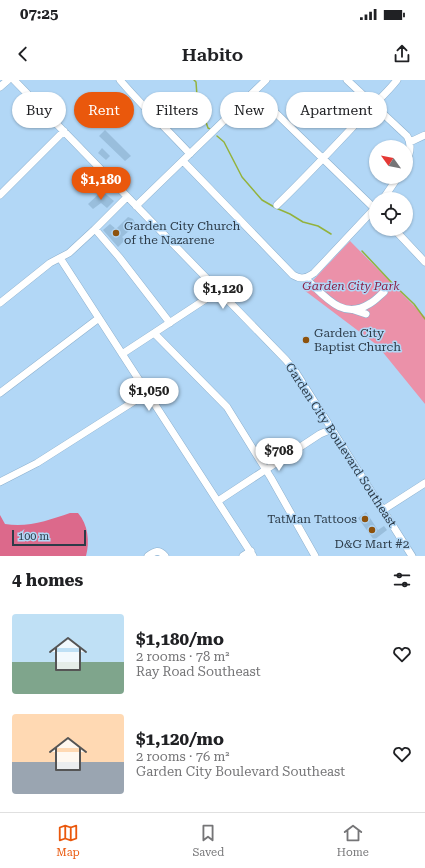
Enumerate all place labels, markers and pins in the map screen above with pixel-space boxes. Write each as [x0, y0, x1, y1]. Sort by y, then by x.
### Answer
pin: $1,180 [68, 167, 134, 201]
place label: Garden City Church of the Nazarene [124, 219, 240, 247]
marker: Garden City Church of the Nazarene [111, 228, 121, 238]
pin: $1,120 [190, 276, 256, 310]
place label: Garden City Baptist Church [314, 326, 401, 354]
marker: Garden City Baptist Church [301, 335, 311, 345]
pin: $1,050 [116, 378, 182, 412]
pin: $708 [255, 438, 303, 472]
place label: TatMan Tattoos [267, 512, 357, 526]
marker: TatMan Tattoos [360, 514, 370, 524]
marker: D&G Mart #2 [367, 525, 377, 535]
place label: D&G Mart #2 [334, 537, 410, 551]

